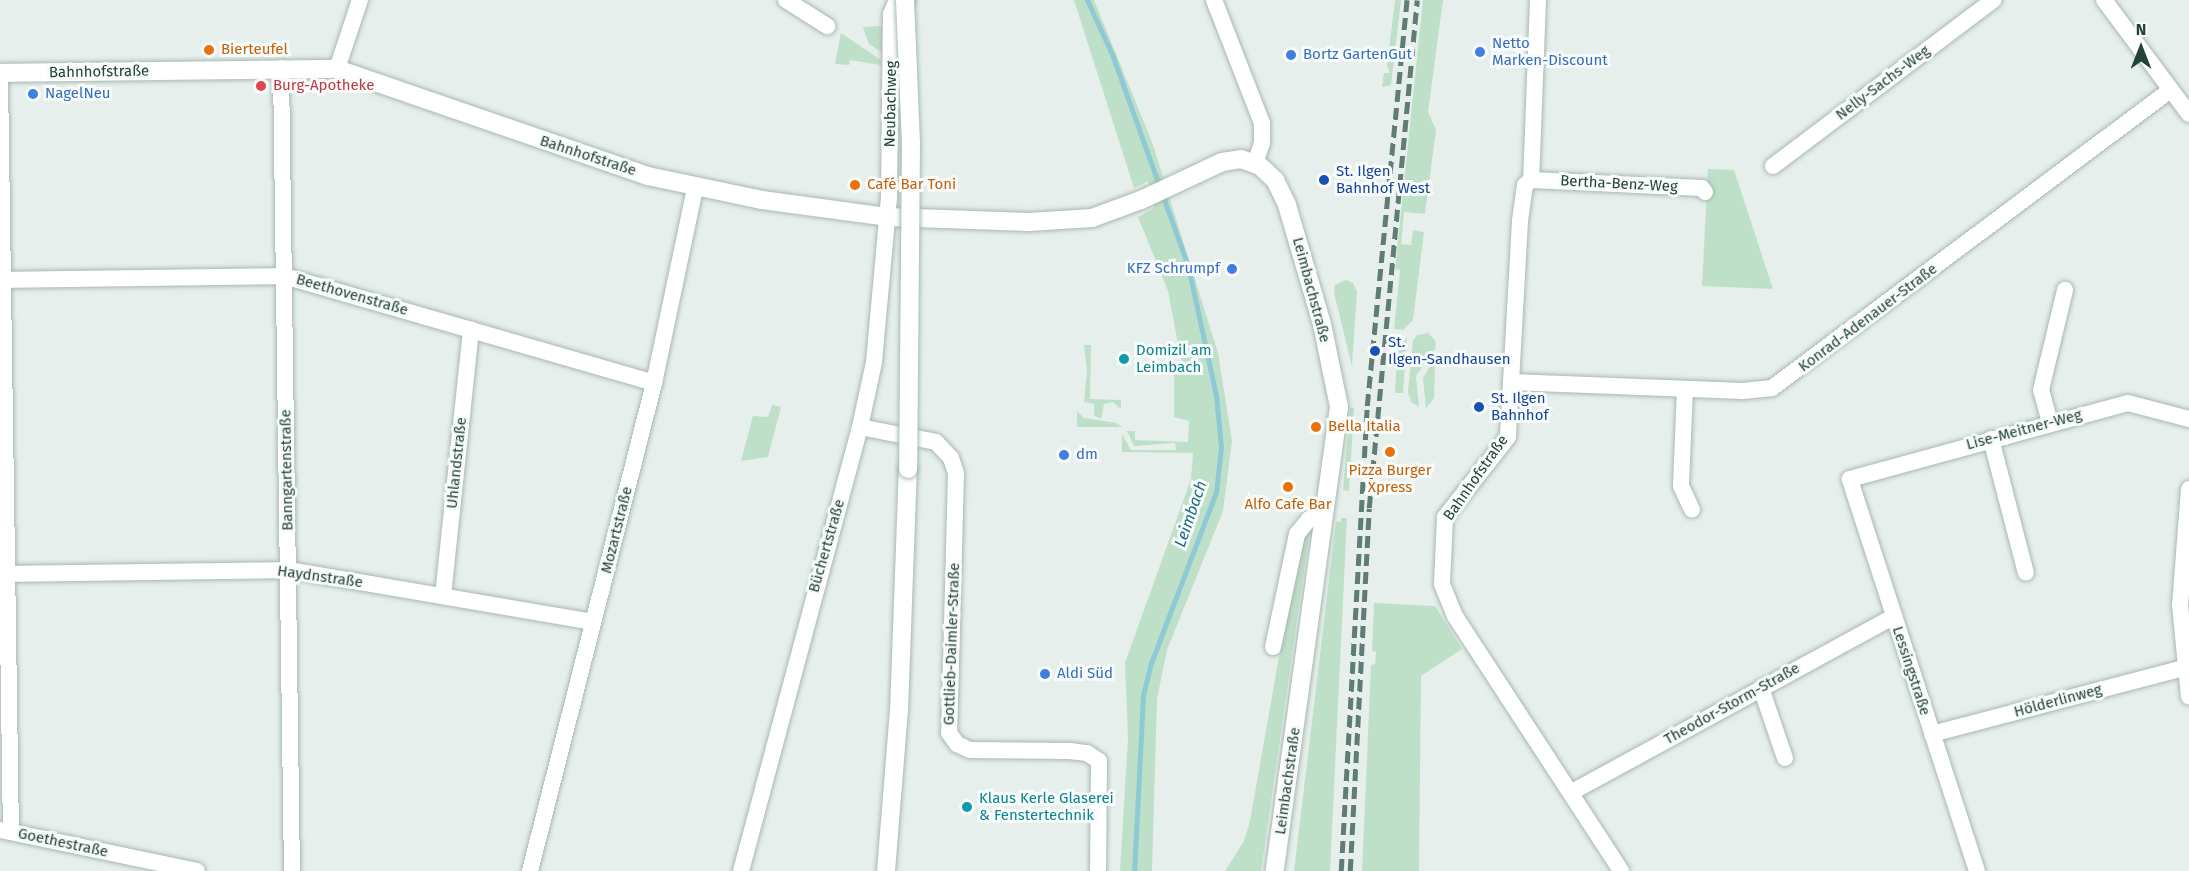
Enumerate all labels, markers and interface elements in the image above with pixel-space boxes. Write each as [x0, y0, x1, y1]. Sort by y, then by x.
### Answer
north arrow [2111, 18, 2171, 78]
text: N [2136, 20, 2146, 39]
place label: Netto Marken-Discount [1492, 34, 1608, 69]
place label: Bierteufel [221, 41, 288, 59]
street label: Nelly-Sachs-Weg [1832, 42, 1934, 124]
marker: Bierteufel [202, 43, 216, 57]
marker: Netto Marken-Discount [1473, 45, 1487, 59]
place label: Bortz GartenGut [1303, 46, 1412, 64]
marker: Bortz GartenGut [1284, 48, 1298, 62]
street label: Neubachweg [881, 60, 901, 148]
street label: Bahnhofstraße [49, 62, 149, 82]
place label: Burg-Apotheke [273, 77, 374, 95]
marker: Burg-Apotheke [254, 79, 268, 93]
place label: NagelNeu [45, 85, 111, 103]
marker: NagelNeu [26, 87, 40, 101]
street label: Bahnhofstraße [538, 132, 638, 180]
place label: St. Ilgen Bahnhof West [1336, 162, 1430, 197]
street label: Bertha-Benz-Weg [1560, 172, 1678, 196]
marker: St. Ilgen Bahnhof West [1317, 173, 1331, 187]
place label: Café Bar Toni [867, 176, 956, 194]
marker: Café Bar Toni [848, 178, 862, 192]
street label: Leimbachstraße [1288, 235, 1334, 345]
place label: KFZ Schrumpf [1127, 260, 1220, 278]
street label: Konrad-Adenauer-Straße [1795, 260, 1941, 376]
marker: KFZ Schrumpf [1225, 262, 1239, 276]
street label: Beethovenstraße [294, 270, 410, 320]
place label: St. Ilgen-Sandhausen [1388, 333, 1511, 368]
place label: Domizil am Leimbach [1136, 341, 1212, 376]
marker: St. Ilgen-Sandhausen [1366, 342, 1384, 360]
marker: Domizil am Leimbach [1117, 352, 1131, 366]
place label: St. Ilgen Bahnhof [1491, 389, 1548, 424]
marker: St. Ilgen Bahnhof [1472, 400, 1486, 414]
street label: Lise-Meitner-Weg [1964, 406, 2084, 454]
street label: Banngartenstraße [277, 409, 297, 531]
street label: Uhlandstraße [443, 416, 471, 510]
place label: Bella Italia [1328, 418, 1401, 436]
marker: Bella Italia [1309, 420, 1323, 434]
street label: Bahnhofstraße [1440, 432, 1512, 524]
marker: Pizza Burger Xpress [1383, 445, 1397, 459]
place label: dm [1076, 446, 1098, 464]
marker: dm [1057, 448, 1071, 462]
place label: Pizza Burger Xpress [1349, 461, 1431, 496]
water label: Leimbach [1171, 478, 1211, 550]
marker: Alfo Cafe Bar [1281, 480, 1295, 494]
street label: Mozartstraße [598, 485, 636, 575]
place label: Alfo Cafe Bar [1244, 496, 1332, 514]
street label: Büchertstraße [805, 497, 849, 595]
street label: Haydnstraße [276, 562, 364, 592]
street label: Gottlieb-Daimler-Straße [940, 562, 964, 726]
street label: Lessingstraße [1888, 624, 1934, 718]
street label: Theodor-Storm-Straße [1661, 659, 1803, 749]
place label: Aldi Süd [1057, 665, 1113, 683]
marker: Aldi Süd [1038, 667, 1052, 681]
street label: Hölderlinweg [2012, 681, 2104, 721]
street label: Leimbachstraße [1272, 726, 1304, 836]
place label: Klaus Kerle Glaserei & Fenstertechnik [979, 789, 1114, 824]
marker: Klaus Kerle Glaserei & Fenstertechnik [960, 800, 974, 814]
street label: Goethestraße [16, 825, 110, 861]

